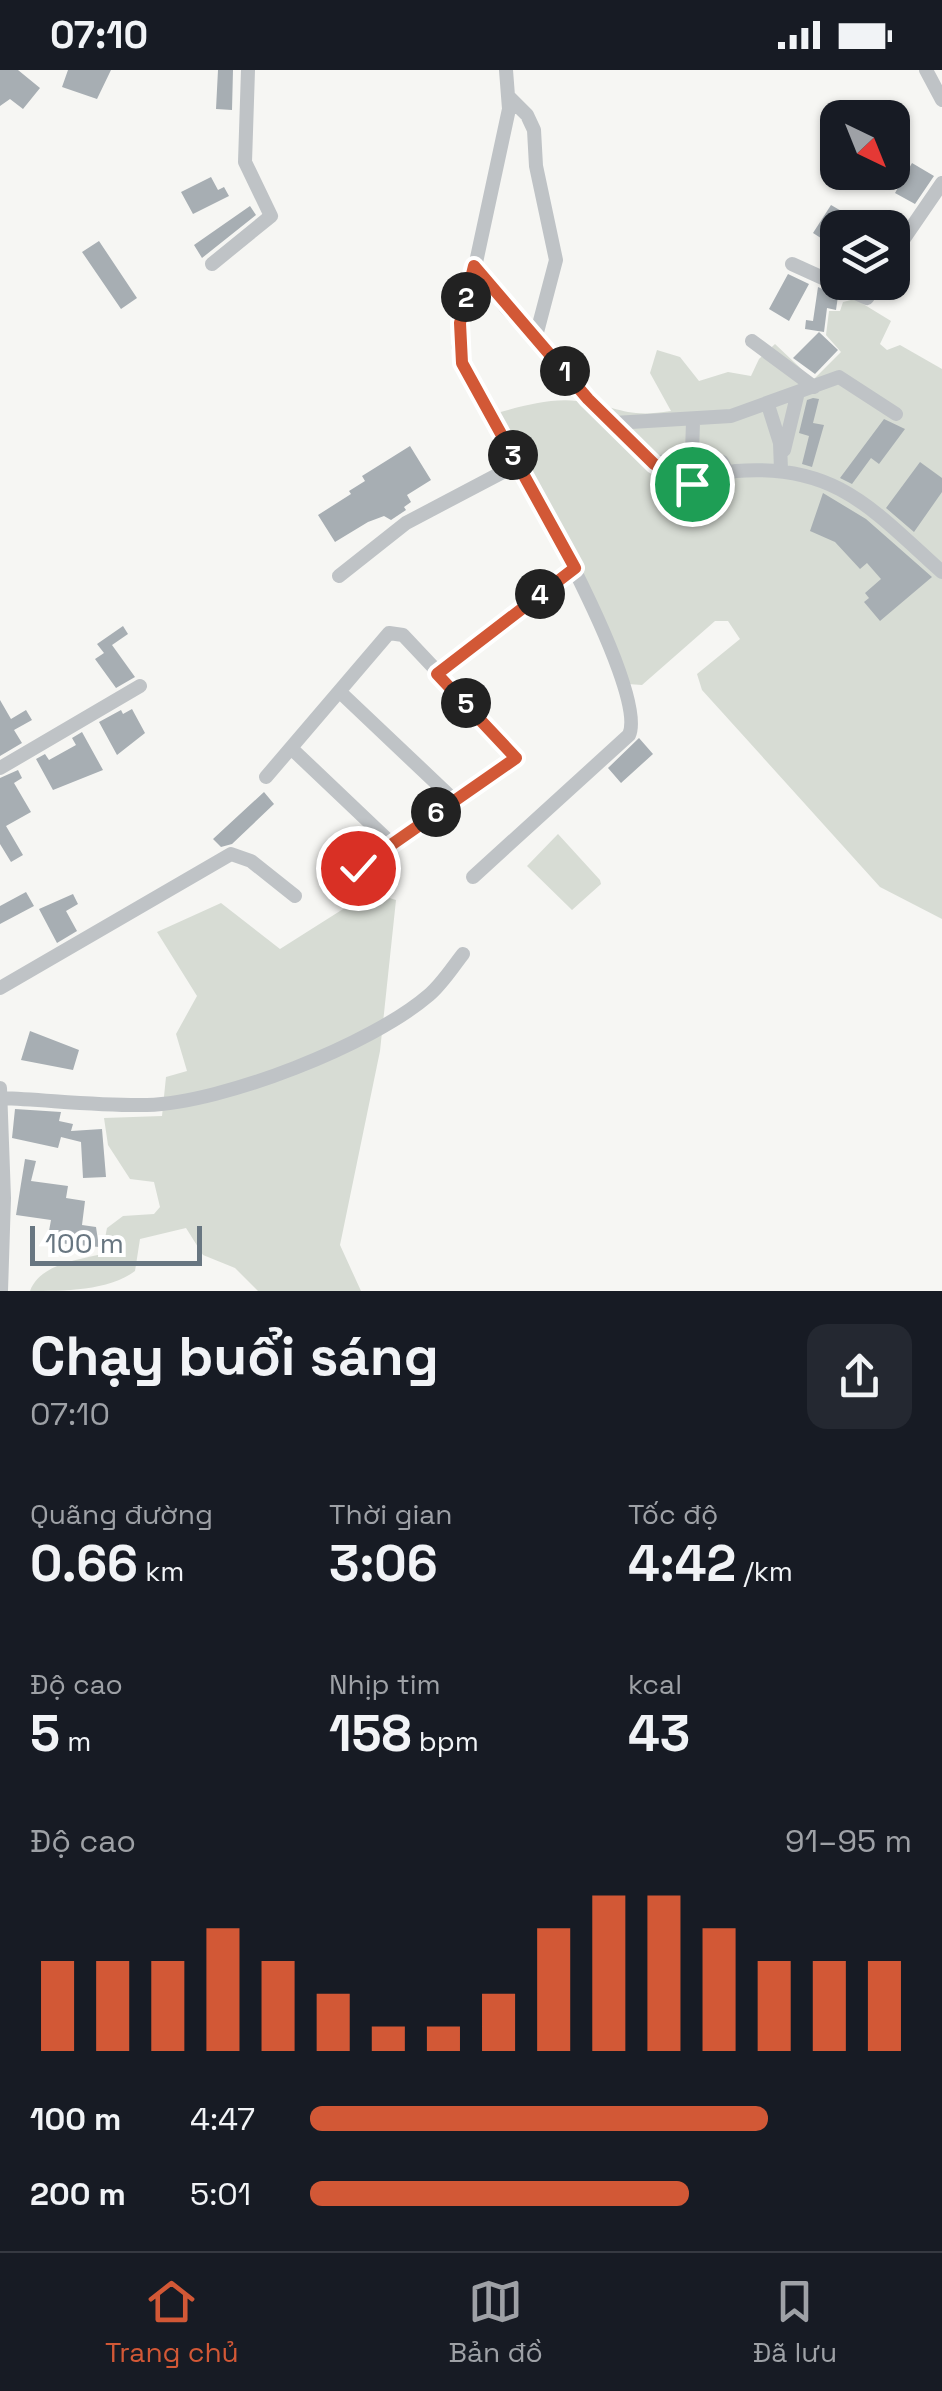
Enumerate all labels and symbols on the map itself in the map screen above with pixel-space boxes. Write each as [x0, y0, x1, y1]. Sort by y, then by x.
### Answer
north arrow [820, 100, 910, 190]
pin: 2 [441, 272, 491, 322]
pin: 1 [540, 346, 590, 396]
pin: 3 [488, 430, 538, 480]
pin [650, 442, 735, 527]
pin: 4 [515, 569, 565, 619]
pin: 5 [441, 678, 491, 728]
pin: 6 [411, 787, 461, 837]
pin [316, 826, 401, 911]
scale bar [30, 1221, 202, 1266]

